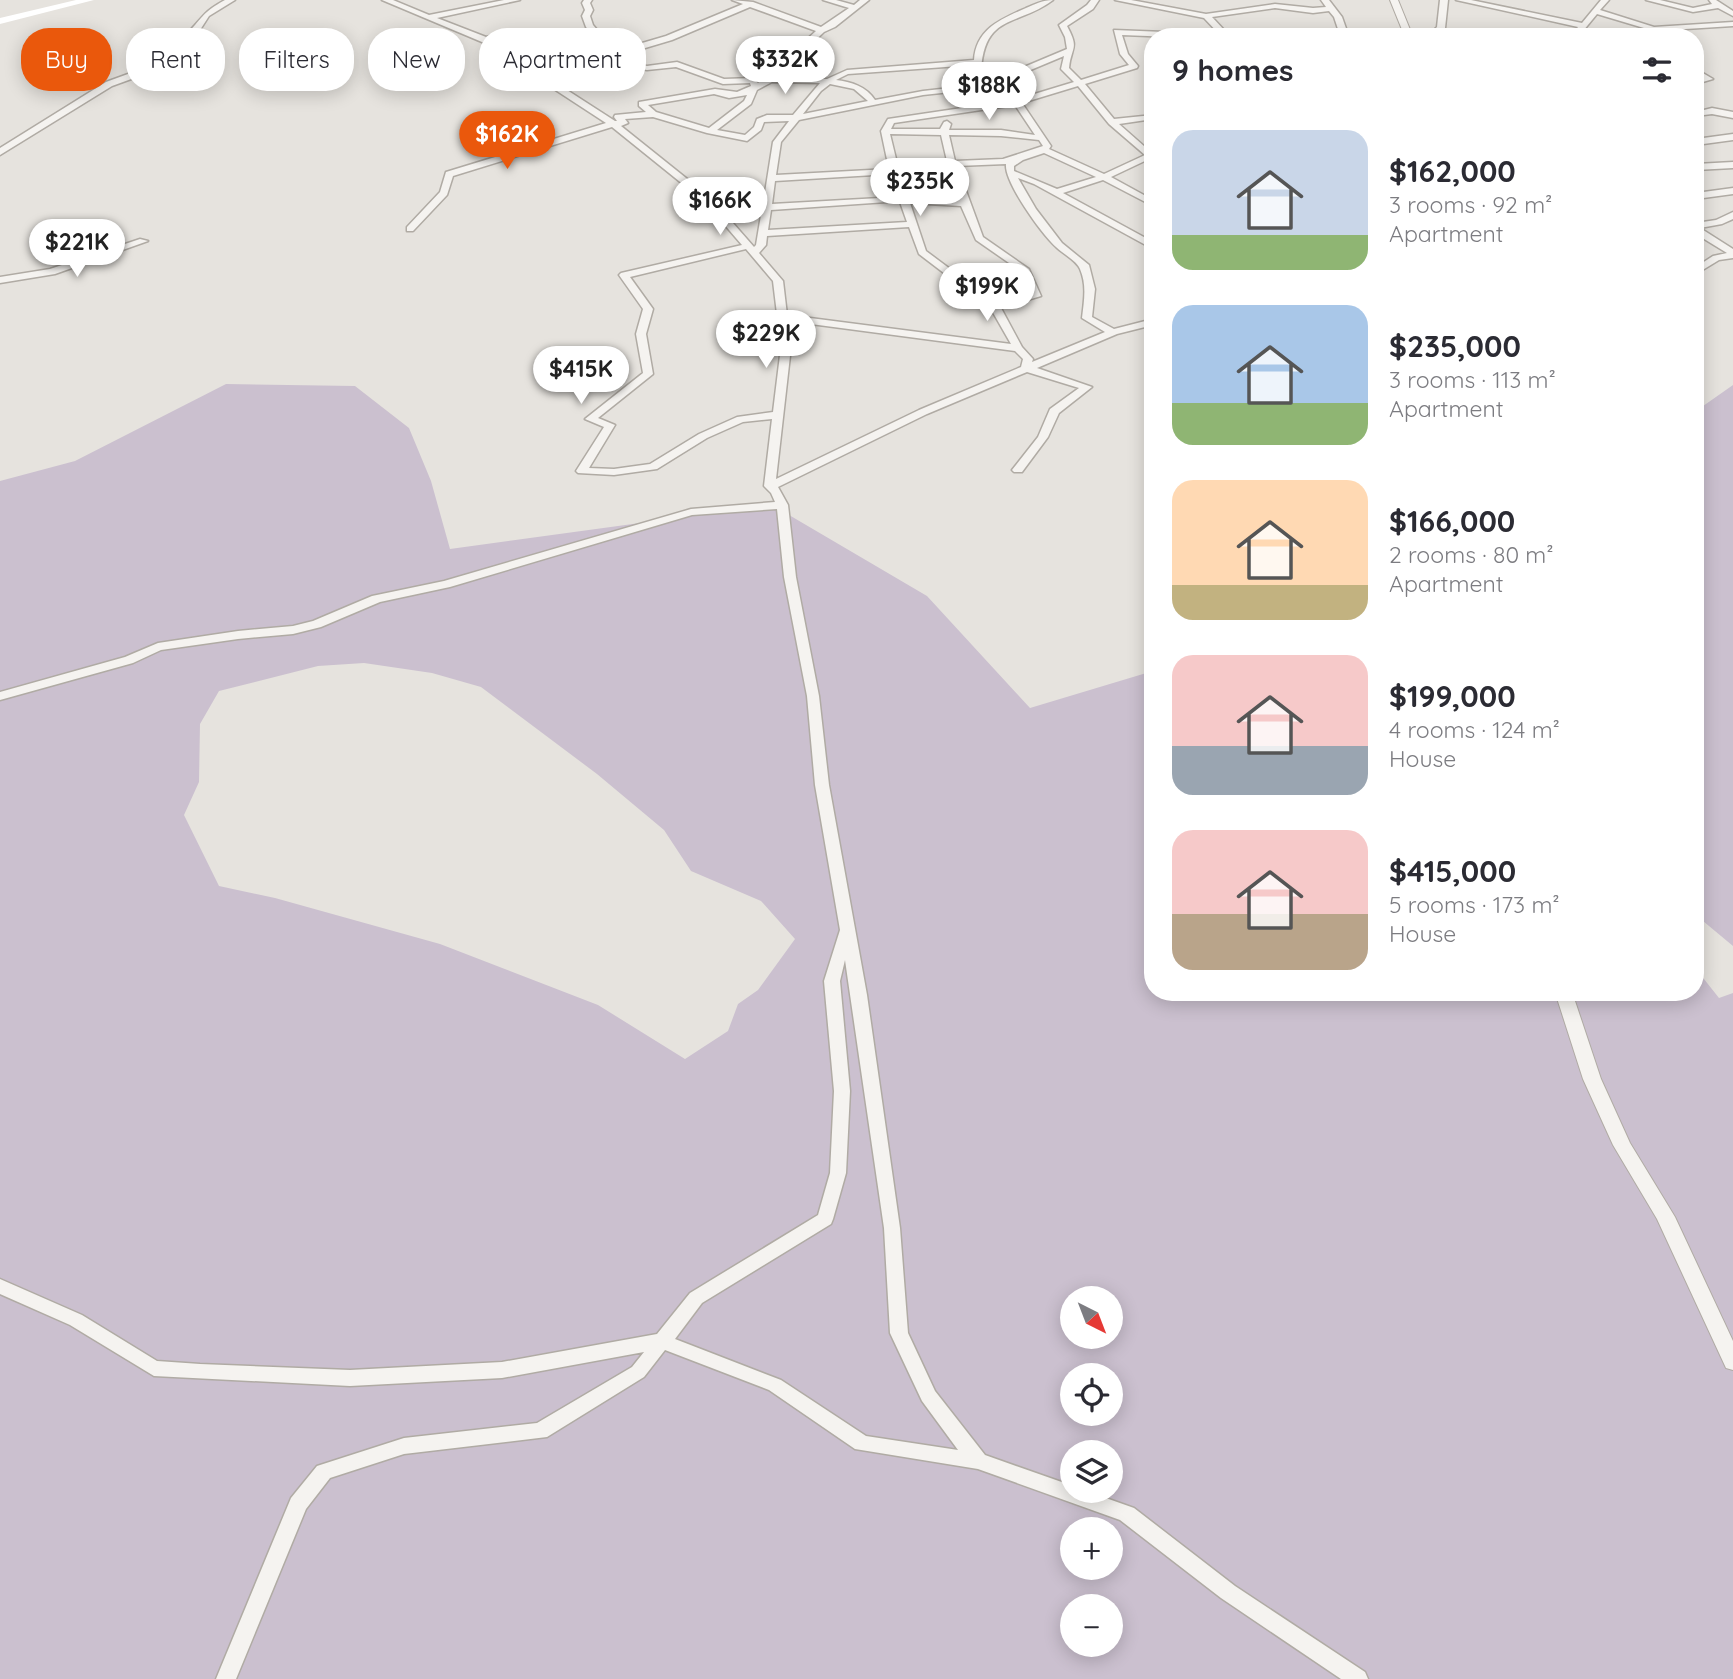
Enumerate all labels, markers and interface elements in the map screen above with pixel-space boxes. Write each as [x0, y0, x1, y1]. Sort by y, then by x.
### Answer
chip: Buy [21, 28, 112, 91]
chip: Rent [126, 28, 225, 91]
chip: Filters [239, 28, 354, 91]
chip: New [368, 28, 465, 91]
chip: Apartment [479, 28, 646, 91]
pin: $332K [736, 36, 834, 96]
text: $332K [752, 44, 818, 73]
text: 9 homes [1172, 51, 1294, 89]
icon: filters [1638, 51, 1676, 89]
pin: $188K [940, 62, 1038, 122]
text: $188K [958, 70, 1020, 99]
pin: $162K [458, 111, 556, 171]
text: $162K [475, 119, 539, 148]
text: $162,000 [1389, 152, 1516, 190]
pin: $235K [871, 158, 969, 218]
icon: home [1228, 158, 1312, 242]
text: $235K [886, 166, 954, 195]
pin: $166K [671, 177, 769, 237]
text: $166K [688, 185, 752, 214]
text: 3 rooms · 92 m² [1389, 190, 1552, 219]
pin: $221K [28, 219, 126, 279]
text: Apartment [1389, 219, 1503, 248]
text: $221K [45, 227, 109, 256]
pin: $199K [938, 264, 1036, 323]
text: $199K [955, 271, 1019, 300]
pin: $229K [717, 310, 815, 370]
text: $229K [732, 318, 800, 347]
text: $235,000 [1389, 327, 1521, 365]
icon: home [1228, 333, 1312, 417]
pin: $415K [532, 346, 630, 406]
text: $415K [549, 354, 613, 383]
text: 3 rooms · 113 m² [1389, 365, 1556, 394]
text: Apartment [1389, 394, 1503, 423]
text: $166,000 [1389, 502, 1515, 540]
icon: home [1228, 508, 1312, 592]
text: 2 rooms · 80 m² [1389, 540, 1554, 569]
text: Apartment [1389, 569, 1503, 598]
text: $199,000 [1389, 677, 1516, 715]
icon: home [1228, 683, 1312, 767]
text: 4 rooms · 124 m² [1389, 715, 1560, 744]
text: House [1389, 744, 1456, 773]
text: $415,000 [1389, 852, 1516, 890]
icon: home [1228, 858, 1312, 942]
text: 5 rooms · 173 m² [1389, 890, 1560, 919]
text: House [1389, 919, 1456, 948]
north arrow [1060, 1286, 1124, 1349]
map controls [1060, 1286, 1123, 1657]
button: locate [1060, 1363, 1123, 1426]
button: layers [1060, 1440, 1123, 1503]
button: + [1060, 1517, 1123, 1580]
button: − [1060, 1594, 1123, 1657]

